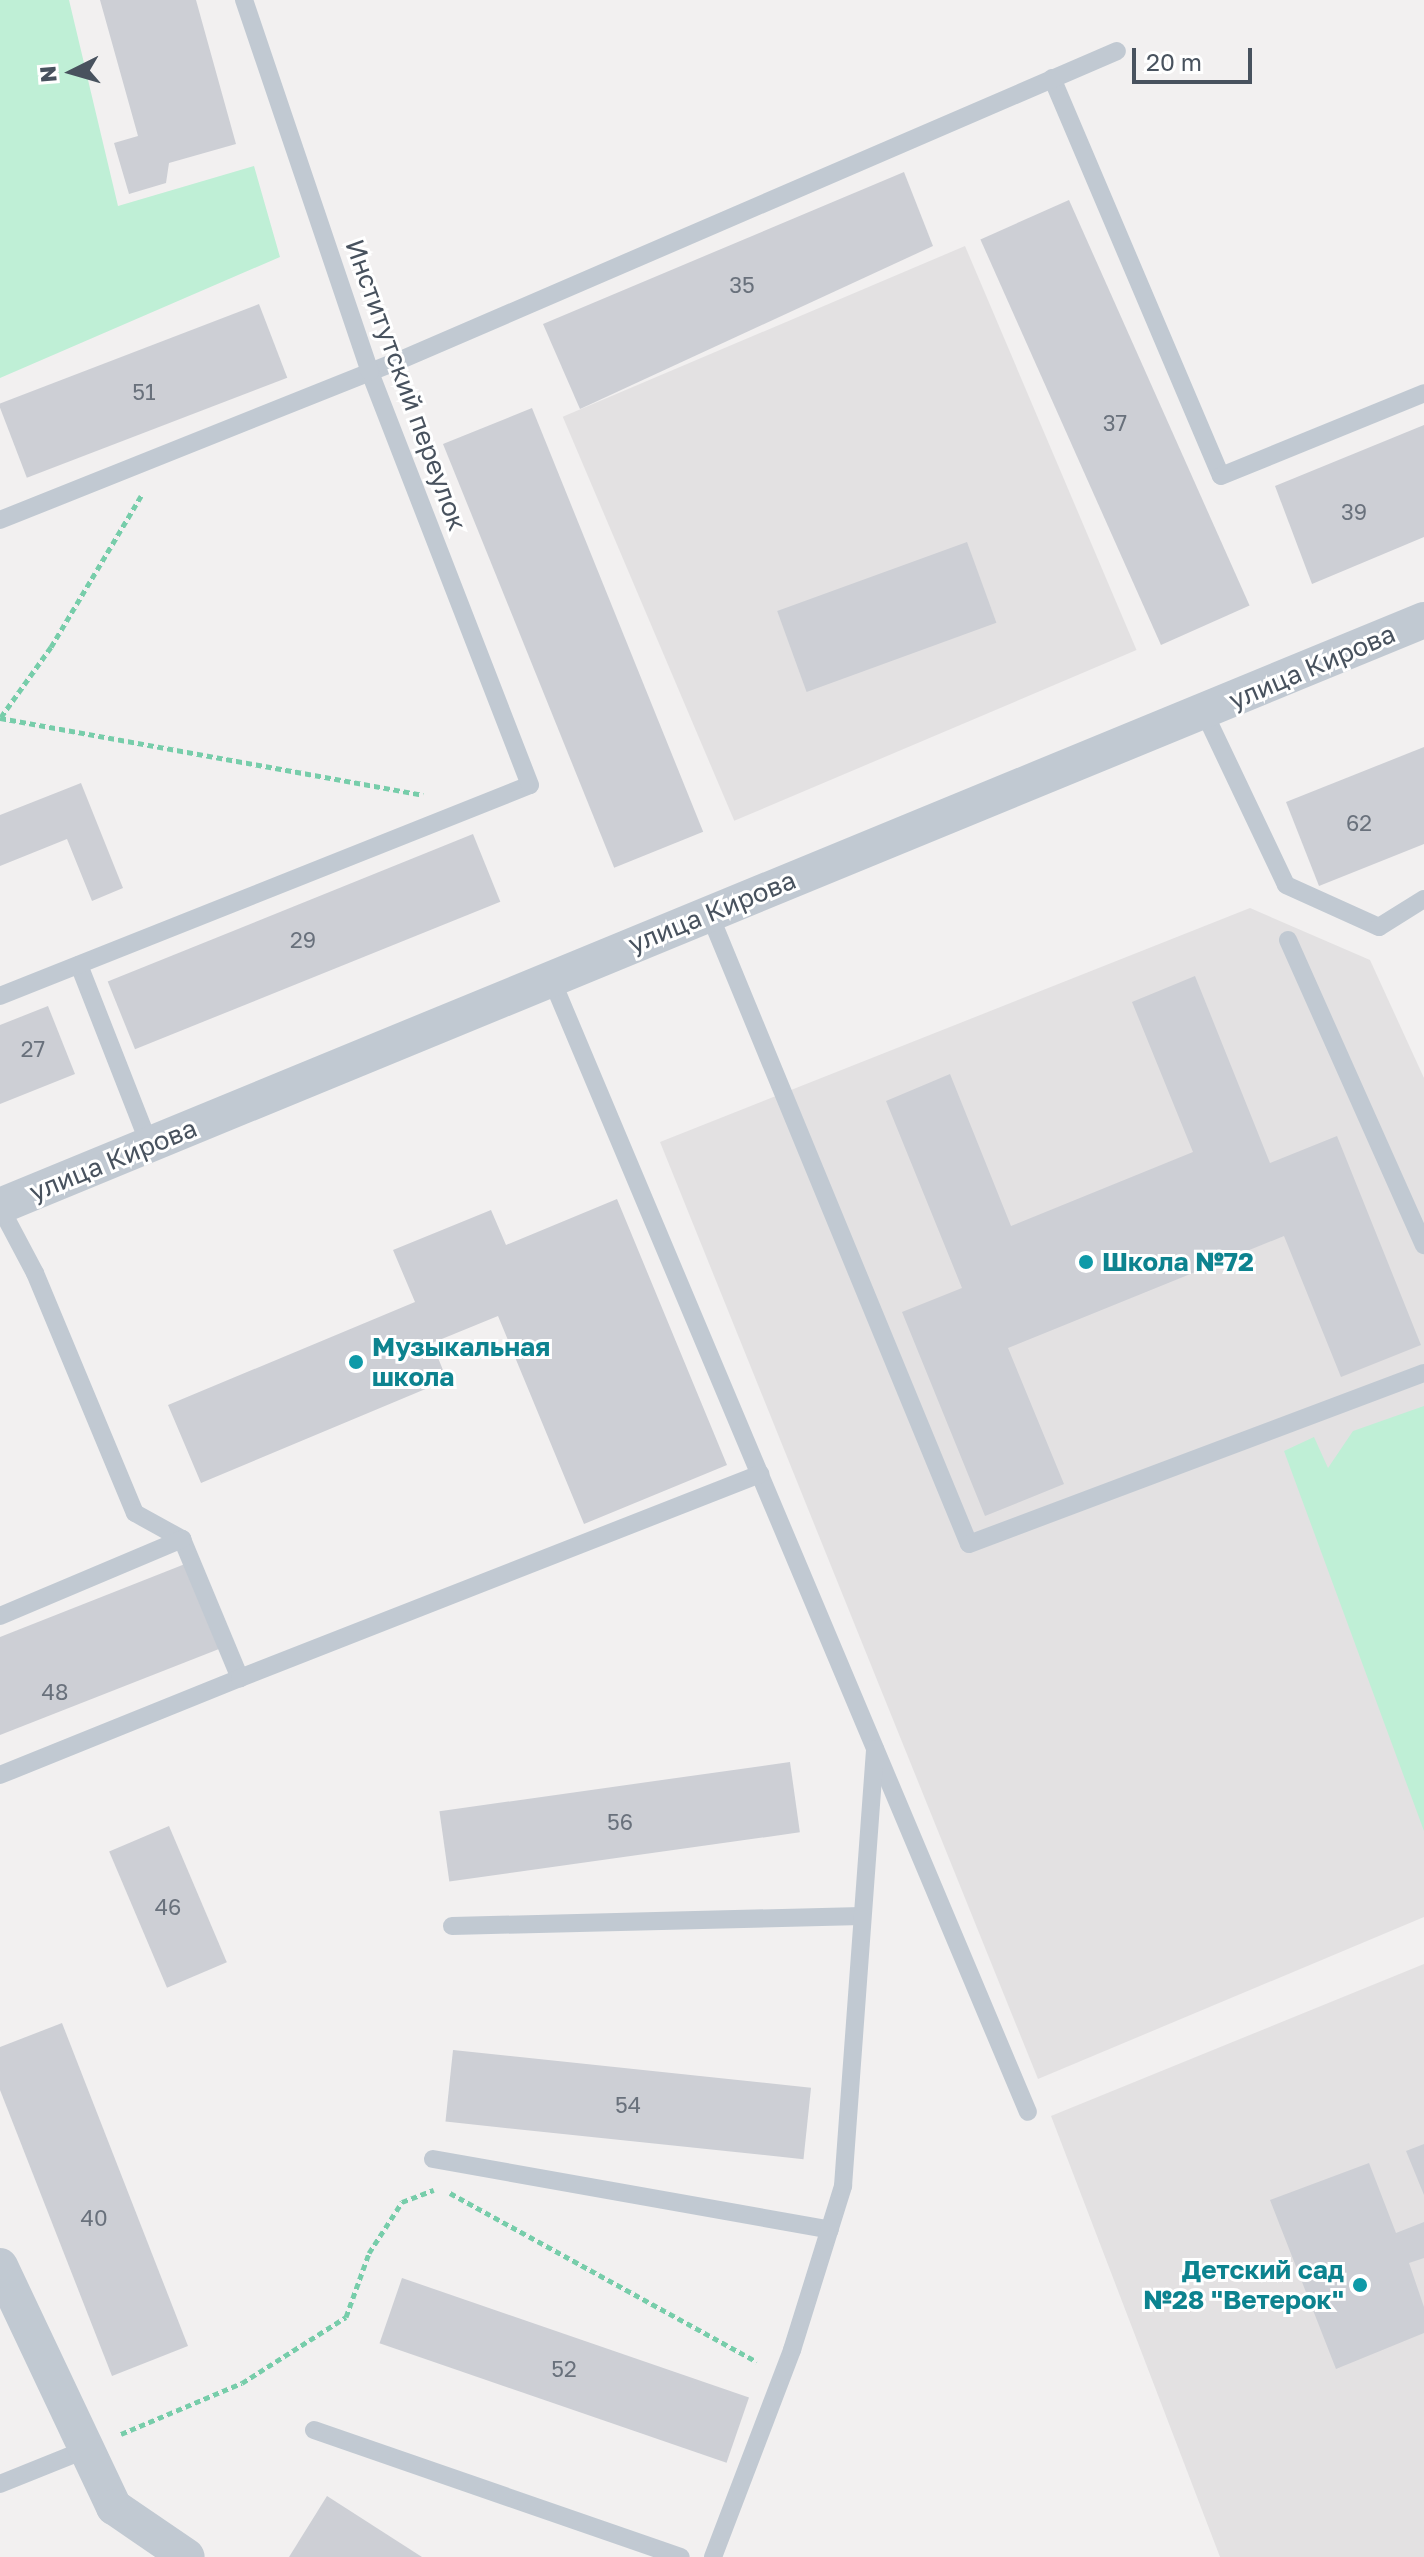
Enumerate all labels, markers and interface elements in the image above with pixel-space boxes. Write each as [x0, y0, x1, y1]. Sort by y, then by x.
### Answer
north arrow [32, 32, 112, 112]
scale bar [1136, 32, 1256, 82]
text: 20 m [1146, 47, 1202, 76]
text: N [33, 65, 62, 84]
street label: Институтский переулок [339, 235, 473, 535]
house number: 35 [729, 272, 755, 298]
house number: 51 [132, 379, 156, 405]
house number: 37 [1103, 410, 1127, 436]
house number: 39 [1341, 499, 1367, 525]
street label: улица Кирова [1224, 618, 1400, 716]
house number: 62 [1346, 810, 1372, 836]
street label: улица Кирова [624, 864, 800, 960]
house number: 29 [290, 927, 316, 953]
house number: 27 [21, 1036, 45, 1062]
street label: улица Кирова [25, 1112, 201, 1208]
place label: Школа №72 [1102, 1246, 1254, 1278]
marker: Школа №72 [1077, 1253, 1095, 1271]
place label: Музыкальная школа [372, 1331, 550, 1392]
marker: Музыкальная школа [347, 1353, 365, 1371]
house number: 48 [42, 1679, 68, 1705]
house number: 56 [607, 1809, 633, 1835]
house number: 46 [155, 1894, 181, 1920]
house number: 54 [615, 2092, 641, 2118]
house number: 40 [80, 2205, 108, 2231]
place label: Детский сад №28 "Ветерок" [1143, 2254, 1344, 2316]
marker: Детский сад №28 "Ветерок" [1351, 2276, 1369, 2294]
house number: 52 [551, 2356, 577, 2382]

